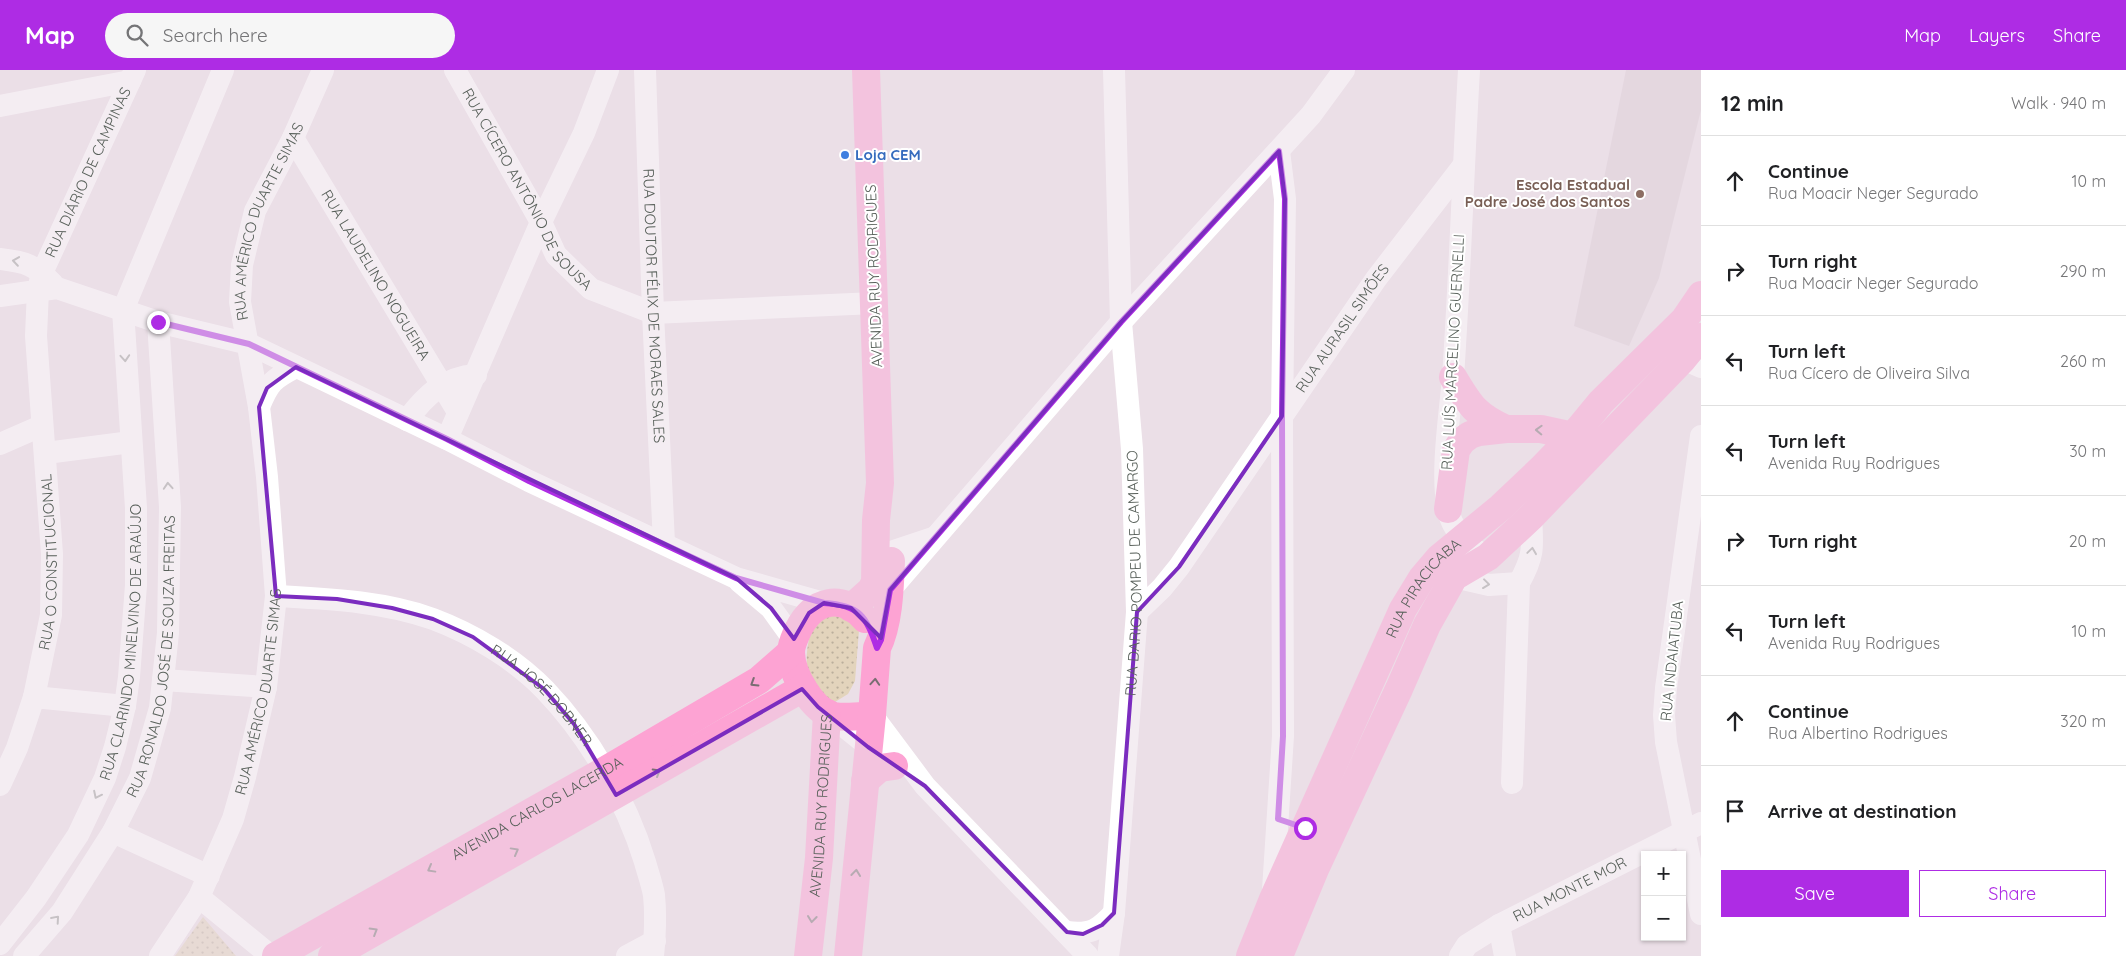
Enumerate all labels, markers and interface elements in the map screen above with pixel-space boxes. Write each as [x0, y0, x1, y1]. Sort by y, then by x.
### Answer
search box [105, 13, 455, 58]
text: Map [25, 20, 75, 50]
icon: search [123, 21, 151, 49]
text: Search here [163, 23, 268, 47]
text: Map [1904, 24, 1941, 47]
text: Layers [1969, 24, 2025, 47]
text: Share [2053, 24, 2101, 47]
street label: RUA DIÁRIO DE CAMPINAS [40, 84, 135, 260]
street label: RUA CÍCERO ANTÔNIO DE SOUSA [458, 85, 597, 294]
text: 12 min [1721, 90, 1784, 116]
text: Walk · 940 m [2011, 93, 2106, 113]
street label: RUA AMÉRICO DUARTE SIMAS [230, 119, 308, 322]
place label: Loja CEM [855, 145, 921, 164]
marker: Loja CEM [839, 149, 851, 161]
text: Continue [1768, 159, 1849, 183]
icon: ahead [1721, 167, 1749, 195]
street label: RUA DOUTOR FÉLIX DE MORAES SALES [639, 168, 669, 444]
text: 10 m [2072, 171, 2106, 191]
place label: Escola Estadual Padre José dos Santos [1465, 175, 1630, 211]
text: Rua Moacir Neger Segurado [1768, 183, 1978, 203]
street label: AVENIDA RUY RODRIGUES [861, 184, 886, 368]
street label: RUA LAUDELINO NOGUEIRA [317, 186, 435, 364]
marker: Escola Estadual Padre José dos Santos [1634, 188, 1646, 200]
street label: RUA LUÍS MARCELINO GUERNELLI [1437, 233, 1468, 470]
text: Turn right [1768, 249, 1857, 273]
one-way arrow [11, 256, 19, 267]
icon: right [1721, 257, 1749, 285]
street label: RUA AURASIL SIMÕES [1291, 260, 1393, 396]
text: 290 m [2060, 261, 2106, 281]
text: Rua Moacir Neger Segurado [1768, 273, 1978, 293]
route end [147, 311, 170, 334]
text: Turn left [1768, 339, 1846, 363]
icon: left [1721, 347, 1749, 375]
text: 260 m [2060, 351, 2106, 371]
one-way arrow [119, 355, 130, 363]
text: Rua Cícero de Oliveira Silva [1768, 363, 1970, 383]
one-way arrow [1535, 425, 1543, 435]
text: Turn left [1768, 429, 1846, 453]
icon: left [1721, 437, 1749, 465]
text: 30 m [2069, 441, 2106, 461]
street label: RUA DARIO POMPEU DE CAMARGO [1121, 450, 1146, 697]
text: Avenida Ruy Rodrigues [1768, 453, 1940, 473]
street label: RUA O CONSTITUCIONAL [34, 473, 61, 652]
one-way arrow [163, 481, 174, 489]
street label: RUA CLARINDO MINELVINO DE ARAÚJO [95, 504, 145, 783]
street label: RUA RONALDO JOSÉ DE SOUZA FREITAS [122, 515, 179, 801]
icon: right [1721, 527, 1749, 555]
text: Turn right [1768, 529, 1857, 553]
text: 20 m [2069, 531, 2106, 551]
street label: RUA PIRACICABA [1381, 534, 1465, 641]
one-way arrow [1526, 547, 1536, 556]
one-way arrow [1482, 578, 1490, 589]
street label: RUA AMÉRICO DUARTE SIMAS [230, 588, 285, 797]
street label: RUA INDAIATUBA [1656, 599, 1687, 722]
text: Turn left [1768, 609, 1846, 633]
icon: left [1721, 617, 1749, 645]
text: 10 m [2072, 621, 2106, 641]
text: Avenida Ruy Rodrigues [1768, 633, 1940, 653]
street label: RUA JOSÉ DOBNER [487, 640, 597, 749]
one-way arrow [750, 677, 760, 686]
one-way arrow [869, 677, 880, 685]
text: Continue [1768, 699, 1849, 723]
icon: ahead [1721, 707, 1749, 735]
text: 320 m [2060, 711, 2106, 731]
street label: AVENIDA RUY RODRIGUES [805, 714, 836, 898]
text: Rua Albertino Rodrigues [1768, 723, 1948, 743]
street label: AVENIDA CARLOS LACERDA [448, 752, 626, 864]
one-way arrow [651, 768, 660, 778]
one-way arrow [92, 790, 103, 799]
icon: arrive [1721, 797, 1749, 825]
text: Arrive at destination [1768, 799, 1957, 823]
route start [1294, 817, 1317, 840]
one-way arrow [510, 848, 519, 858]
map controls [1641, 851, 1686, 941]
button: + [1641, 851, 1686, 896]
street label: RUA MONTE MOR [1509, 852, 1630, 925]
one-way arrow [427, 862, 436, 872]
one-way arrow [850, 868, 861, 876]
button: Save [1721, 870, 1909, 917]
button: Share [1919, 870, 2106, 917]
button: − [1641, 896, 1686, 941]
one-way arrow [807, 915, 818, 923]
one-way arrow [51, 916, 60, 925]
one-way arrow [368, 928, 377, 938]

